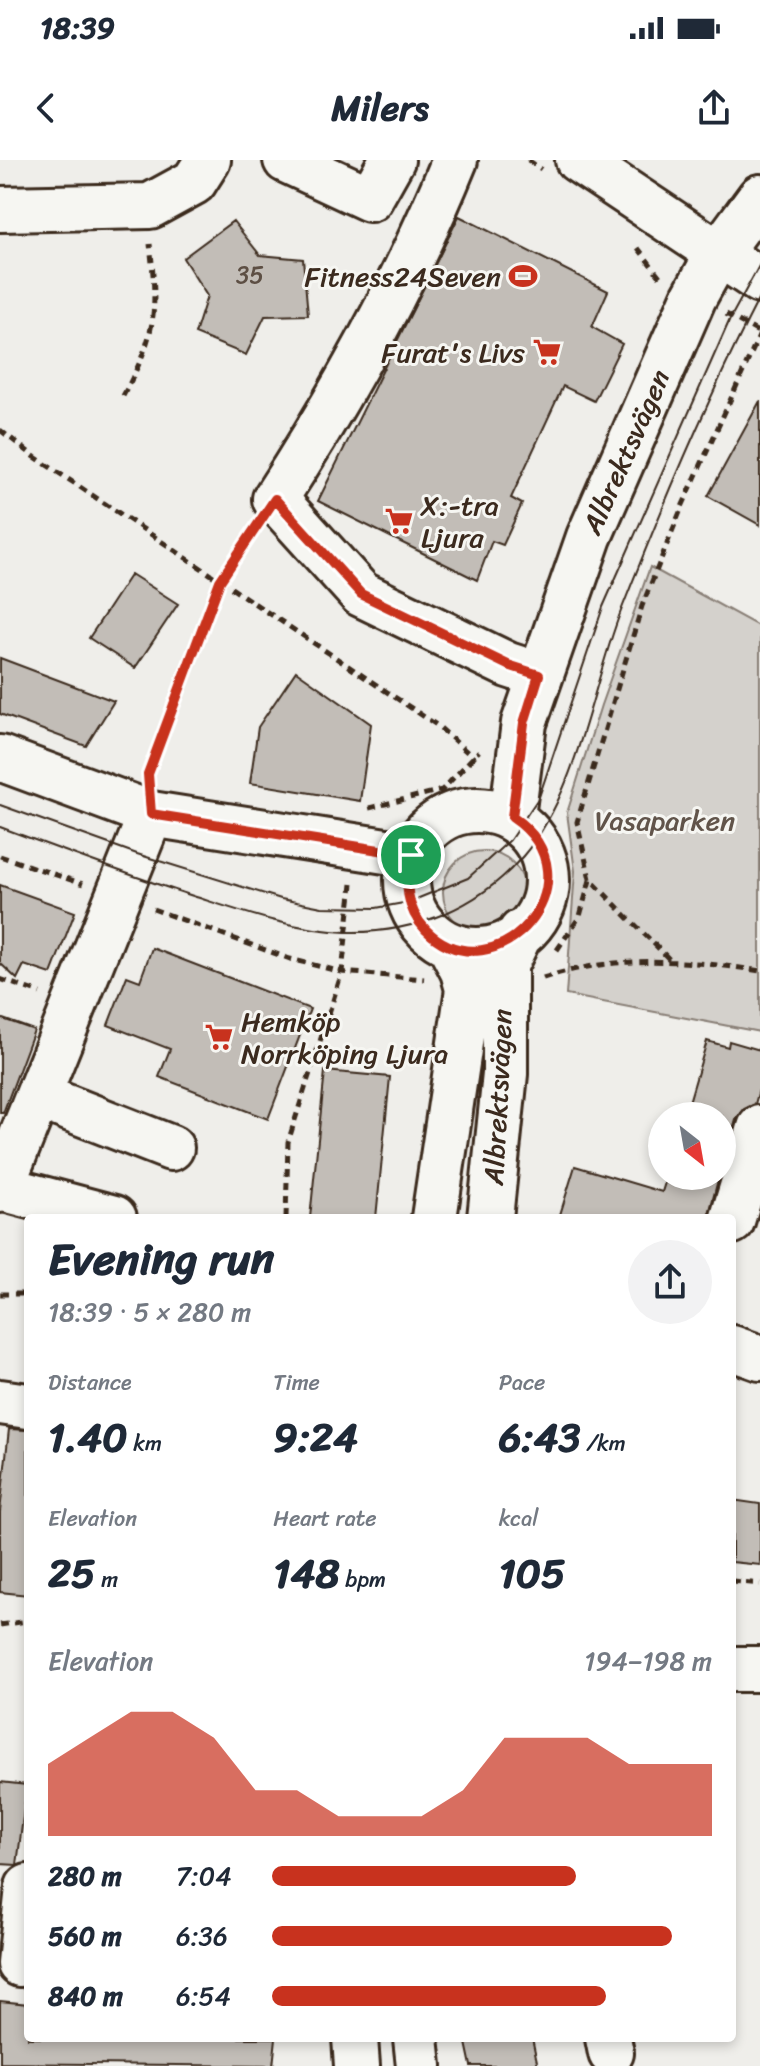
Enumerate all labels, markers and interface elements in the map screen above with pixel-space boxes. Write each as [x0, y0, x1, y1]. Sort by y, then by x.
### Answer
text: 18:39 [40, 1, 115, 55]
text: Milers [331, 76, 429, 140]
icon: back [24, 86, 68, 130]
icon: share [692, 86, 736, 130]
place label: Fitness24Seven [305, 252, 501, 301]
house number: 35 [236, 254, 264, 296]
sports icon: Fitness24Seven [508, 261, 538, 291]
place label: Furat's Livs [381, 328, 525, 377]
supermarket icon: Furat's Livs [532, 337, 562, 367]
street label: Albrektsvägen [567, 361, 684, 544]
place label: X:-tra Ljura [420, 481, 499, 562]
supermarket icon: X:-tra Ljura [384, 506, 414, 536]
park label: Vasaparken [595, 796, 735, 845]
pin [377, 821, 445, 889]
icon: arrive [389, 833, 433, 877]
place label: Hemköp Norrköping Ljura [241, 997, 448, 1078]
street label: Albrektsvägen [469, 1008, 527, 1187]
supermarket icon: Hemköp Norrköping Ljura [204, 1022, 234, 1052]
north arrow [648, 1102, 736, 1190]
map controls [648, 1102, 736, 1190]
text: Evening run [48, 1220, 274, 1298]
button: share [628, 1240, 712, 1324]
text: 18:39 · 5 × 280 m [48, 1289, 251, 1335]
text: Distance [48, 1363, 132, 1402]
text: Time [273, 1363, 320, 1402]
text: Pace [499, 1363, 545, 1402]
text: 1.40 [48, 1402, 128, 1473]
text: 9:24 [273, 1402, 358, 1473]
text: 6:43 [499, 1402, 580, 1473]
text: km [128, 1424, 162, 1463]
text: /km [580, 1424, 626, 1463]
text: Elevation [48, 1499, 137, 1538]
text: Heart rate [273, 1499, 377, 1538]
text: kcal [499, 1499, 539, 1538]
text: 25 [48, 1538, 96, 1609]
text: 148 [273, 1538, 340, 1609]
text: 105 [499, 1538, 566, 1609]
text: m [96, 1560, 118, 1599]
text: bpm [340, 1560, 386, 1599]
text: Elevation [48, 1638, 153, 1684]
text: 194–198 m [584, 1638, 712, 1684]
text: 280 m [48, 1853, 122, 1899]
text: 7:04 [176, 1853, 231, 1899]
text: 560 m [48, 1913, 122, 1959]
text: 6:36 [176, 1913, 228, 1959]
text: 840 m [48, 1973, 123, 2019]
text: 6:54 [176, 1973, 231, 2019]

